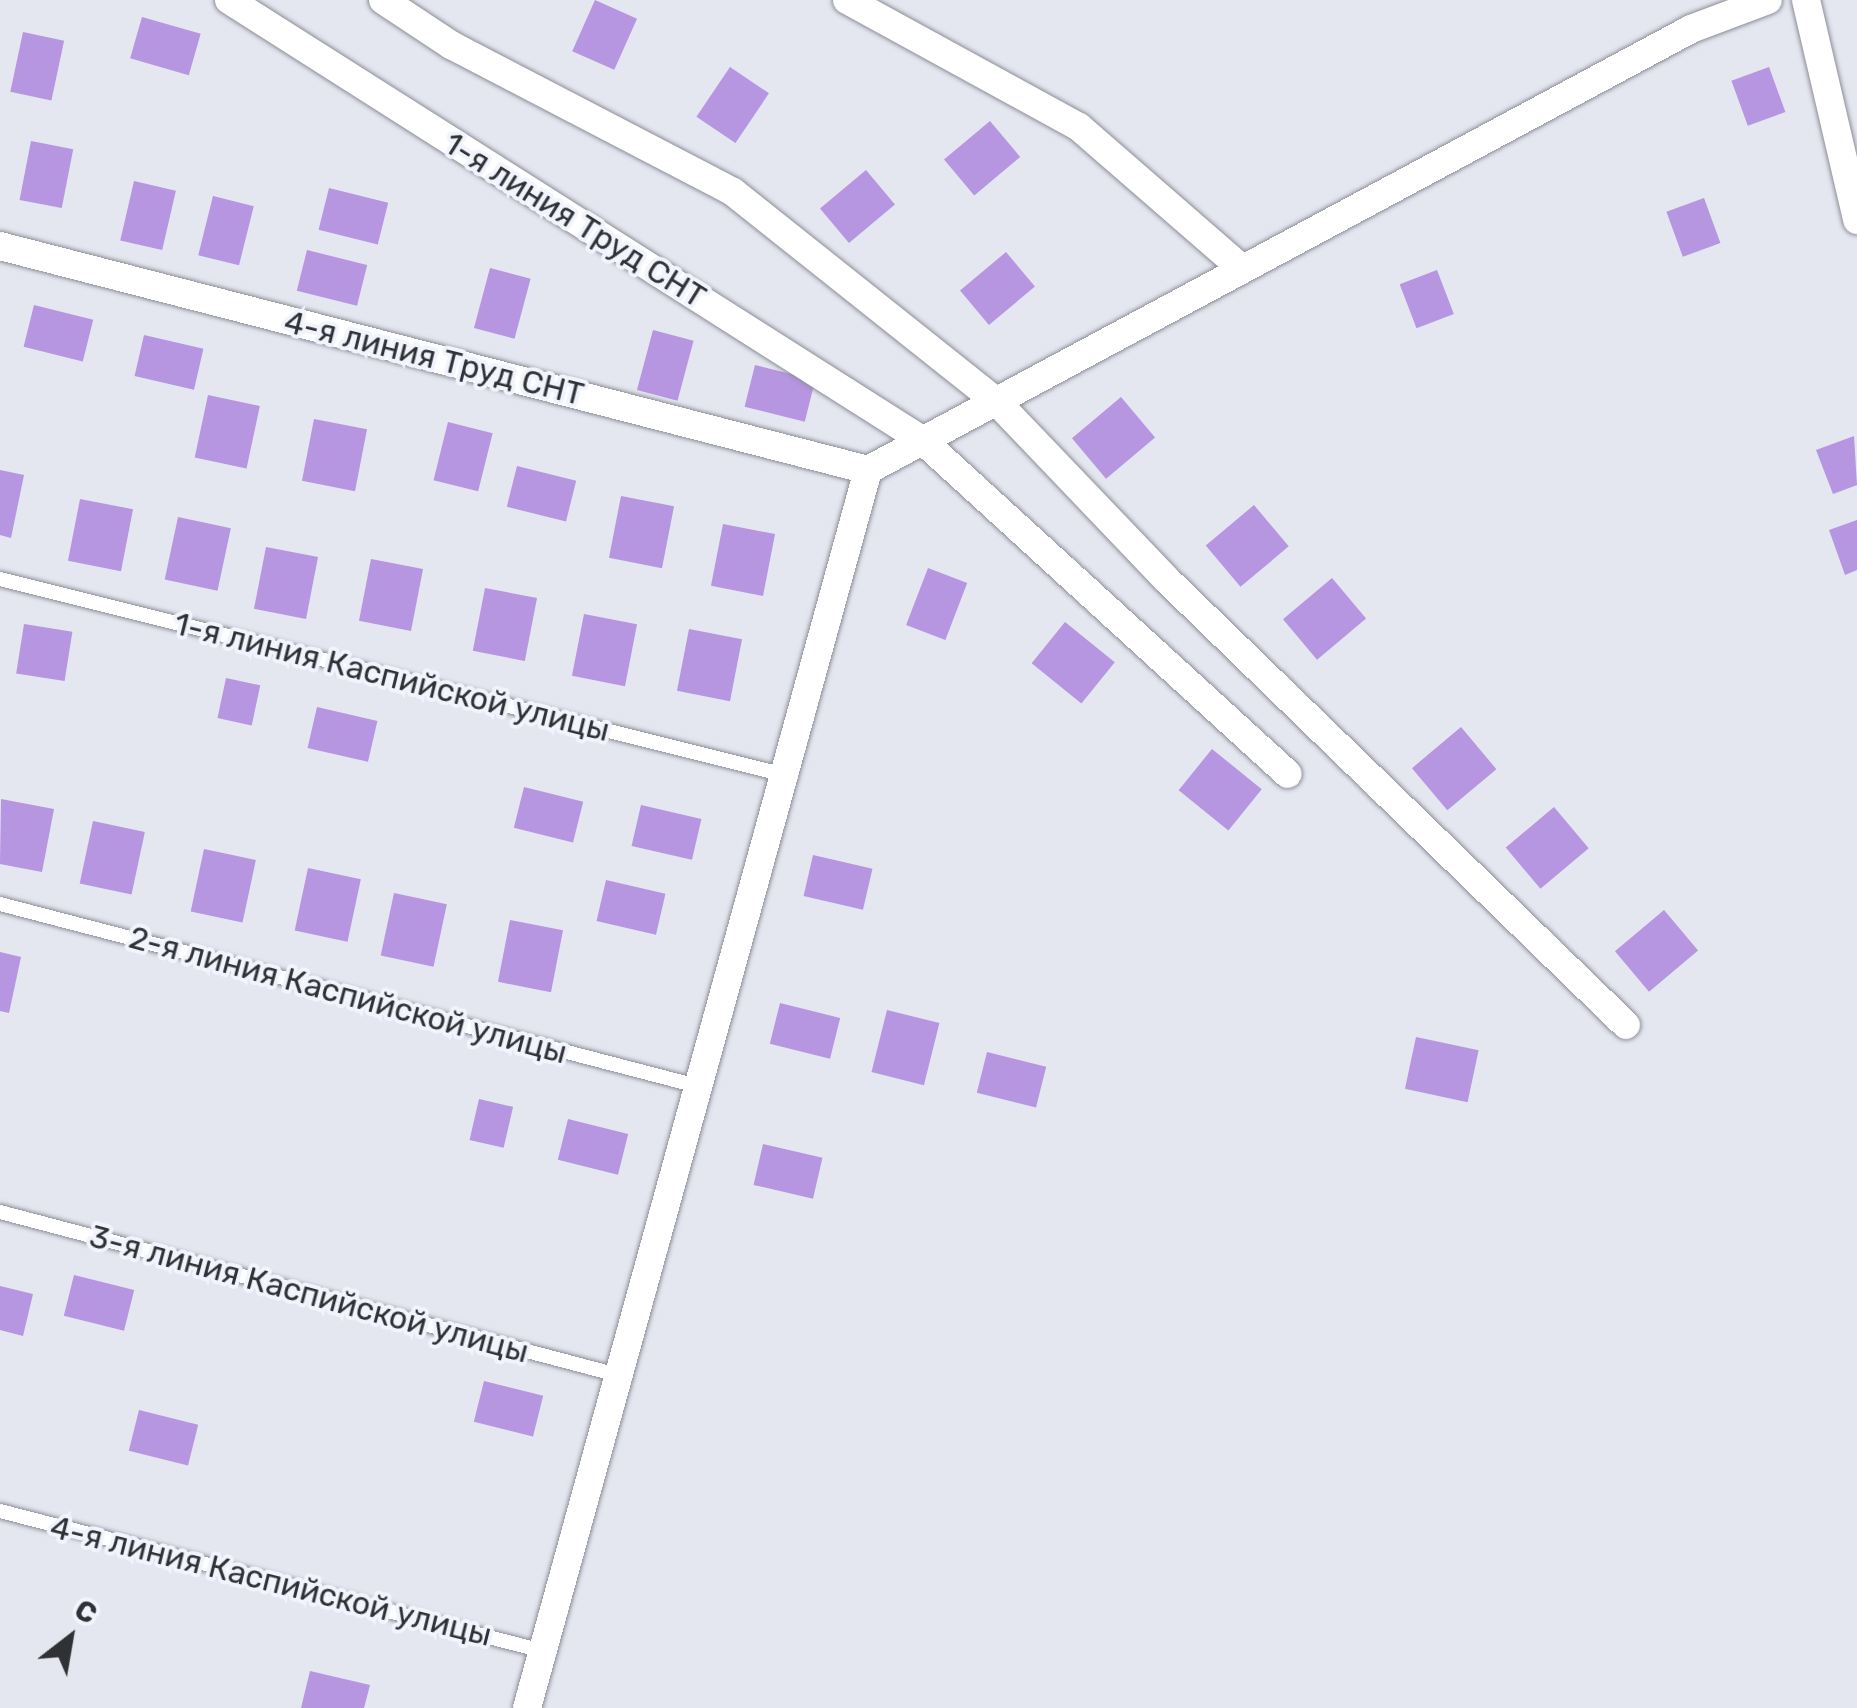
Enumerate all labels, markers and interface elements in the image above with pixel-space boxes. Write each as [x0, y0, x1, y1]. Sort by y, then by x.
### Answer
street label: 1-я линия Труд СНТ [437, 124, 713, 316]
street label: 4-я линия Труд СНТ [280, 302, 588, 414]
street label: 1-я линия Каспийской улицы [170, 604, 614, 750]
street label: 2-я линия Каспийской улицы [125, 918, 571, 1072]
street label: 3-я линия Каспийской улицы [85, 1217, 533, 1371]
street label: 4-я линия Каспийской улицы [46, 1508, 496, 1654]
north arrow [20, 1588, 120, 1688]
text: С [69, 1593, 103, 1631]

